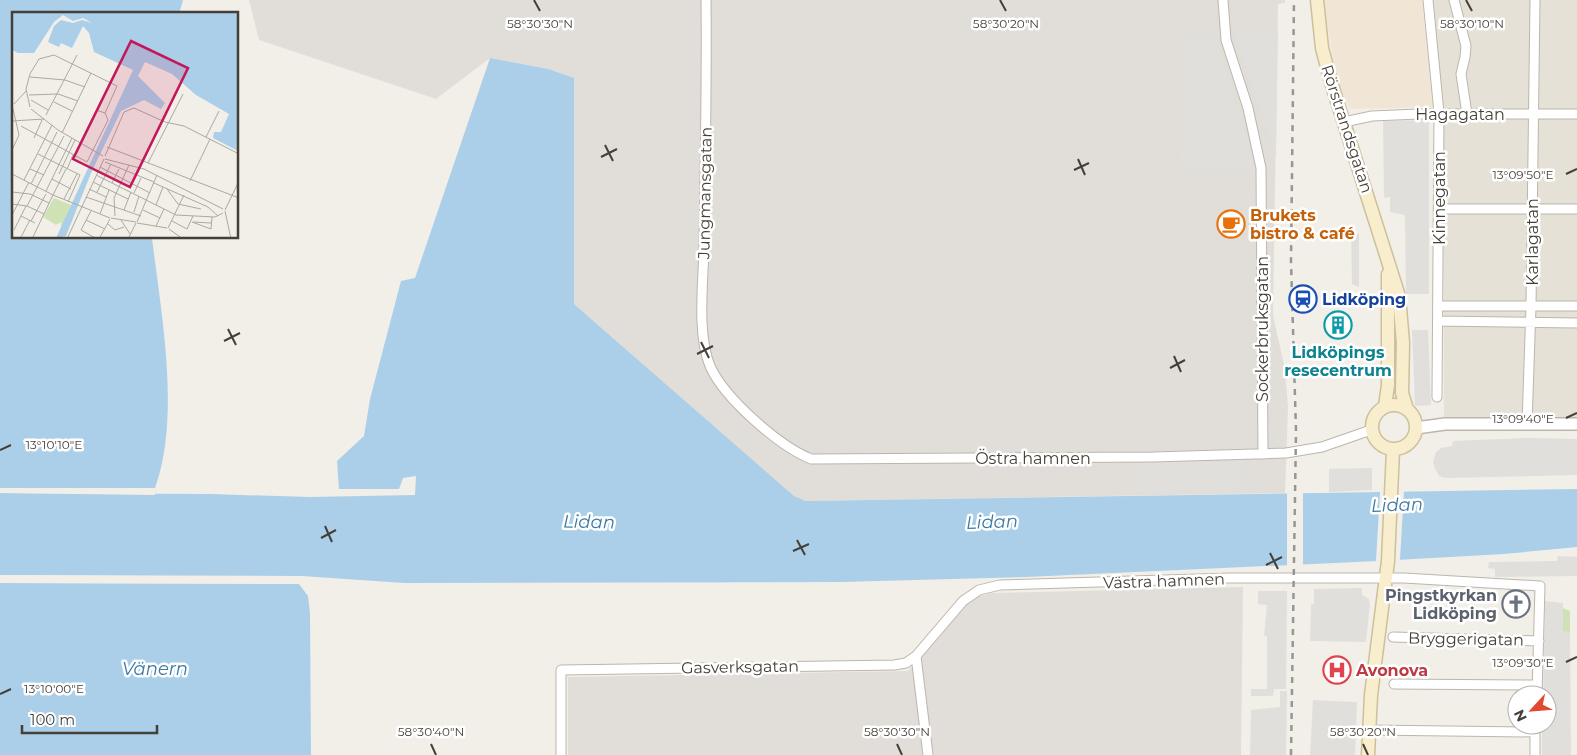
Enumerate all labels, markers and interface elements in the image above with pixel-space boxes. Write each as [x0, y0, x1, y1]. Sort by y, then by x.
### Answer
inset map [12, 12, 239, 239]
text: 58°30'30"N [507, 16, 573, 31]
text: 58°30'20"N [973, 16, 1039, 31]
text: 58°30'10"N [1440, 16, 1504, 31]
street label: Rörstrandsgatan [1317, 62, 1377, 196]
street label: Hagagatan [1415, 105, 1505, 124]
street label: Jungmansgatan [694, 127, 716, 260]
street label: Kinnegatan [1430, 151, 1449, 245]
text: 13°09'50"E [1492, 167, 1554, 182]
street label: Karlagatan [1523, 198, 1542, 286]
place label: Brukets bistro & café [1250, 206, 1355, 243]
cafe icon: Brukets bistro & café [1216, 209, 1246, 239]
street label: Sockerbruksgatan [1253, 256, 1272, 402]
station icon: Lidköping [1288, 284, 1318, 314]
place label: Lidköping [1322, 290, 1406, 309]
building icon: Lidköpings resecentrum [1323, 310, 1353, 340]
place label: Lidköpings resecentrum [1284, 343, 1392, 380]
text: 13°09'40"E [1492, 411, 1554, 426]
text: 13°10'10"E [26, 437, 82, 452]
street label: Östra hamnen [975, 448, 1091, 468]
water label: Lidan [1371, 493, 1423, 517]
water label: Lidan [966, 510, 1018, 534]
water label: Lidan [563, 511, 615, 533]
street label: Västra hamnen [1103, 569, 1225, 593]
place label: Pingstkyrkan Lidköping [1385, 586, 1497, 623]
church icon: Pingstkyrkan Lidköping [1501, 589, 1531, 619]
street label: Bryggerigatan [1408, 628, 1524, 650]
hospital icon: Avonova [1322, 655, 1352, 685]
text: 13°09'30"E [1492, 655, 1554, 670]
street label: Gasverksgatan [681, 656, 799, 678]
water label: Vänern [122, 658, 188, 680]
place label: Avonova [1355, 661, 1428, 680]
text: 13°10'00"E [24, 681, 84, 696]
north arrow [1507, 685, 1557, 735]
scale bar [22, 702, 158, 734]
text: N [1510, 707, 1531, 725]
text: 100 m [30, 710, 75, 729]
text: 58°30'40"N [398, 724, 464, 739]
text: 58°30'30"N [864, 724, 930, 739]
text: 58°30'20"N [1330, 724, 1396, 739]

